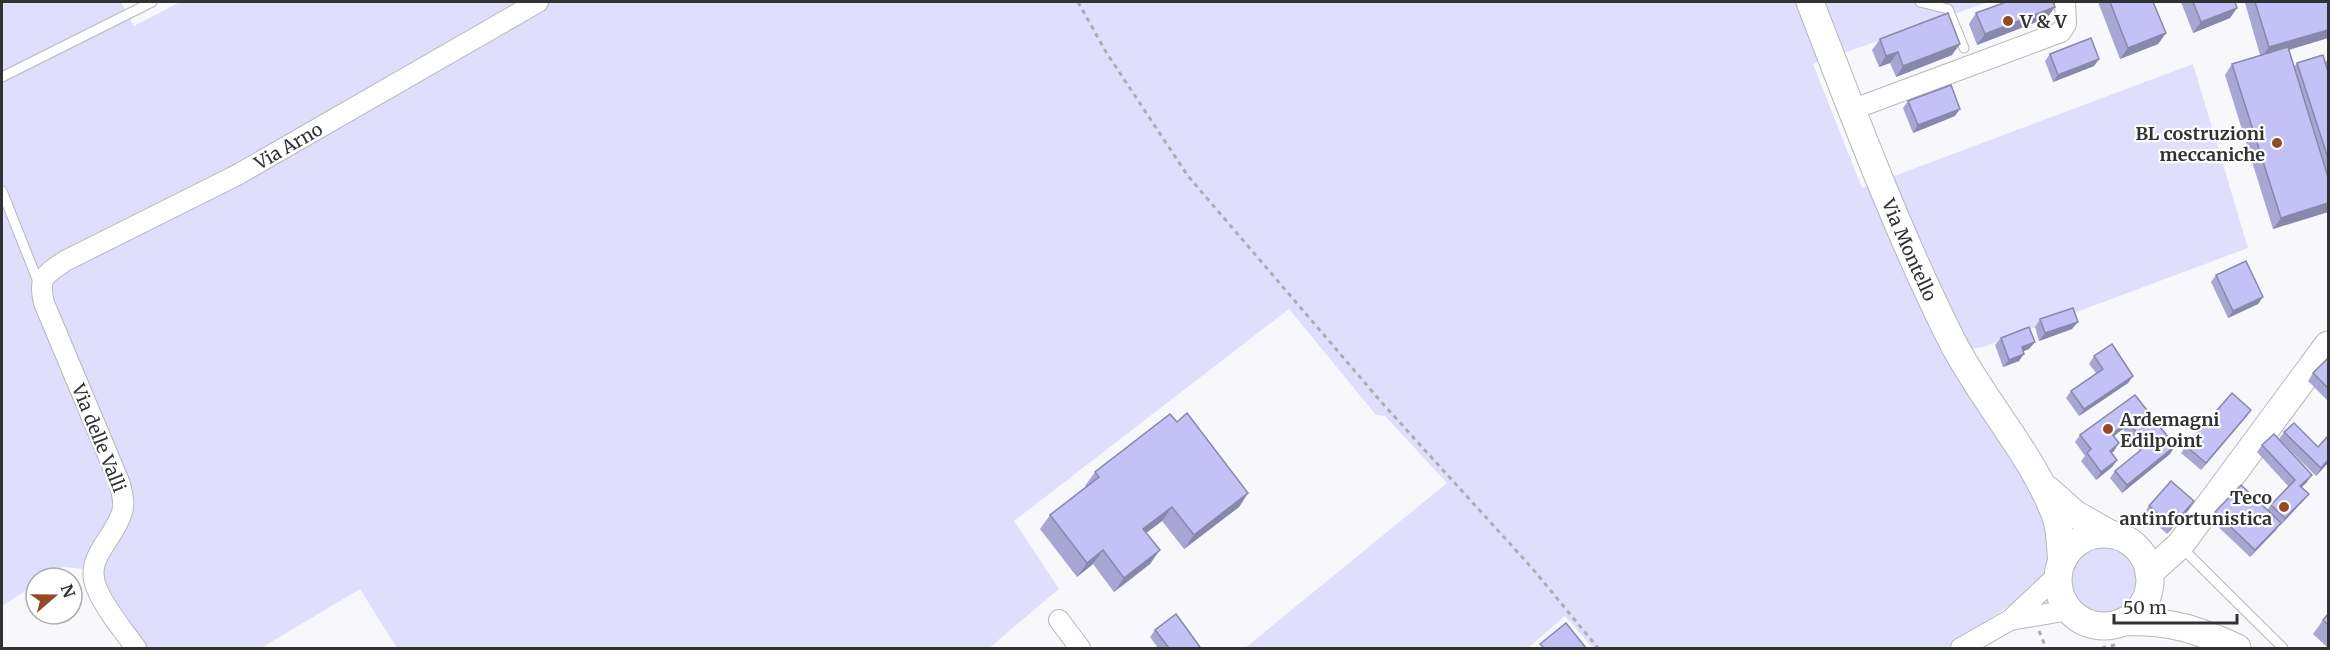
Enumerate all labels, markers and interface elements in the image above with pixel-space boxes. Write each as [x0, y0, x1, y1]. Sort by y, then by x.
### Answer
place label: V & V [2019, 10, 2068, 33]
marker: V & V [2001, 14, 2015, 28]
street label: Via Arno [249, 117, 326, 175]
place label: BL costruzioni meccaniche [2135, 122, 2265, 166]
marker: BL costruzioni meccaniche [2270, 136, 2284, 150]
street label: Via Montello [1877, 194, 1942, 304]
street label: Via delle Valli [67, 380, 131, 496]
place label: Ardemagni Edilpoint [2119, 408, 2220, 452]
marker: Ardemagni Edilpoint [2101, 422, 2115, 436]
place label: Teco antinfortunistica [2119, 486, 2272, 530]
marker: Teco antinfortunistica [2277, 500, 2291, 514]
north arrow [24, 566, 84, 626]
text: N [57, 582, 80, 601]
scale bar [2114, 587, 2237, 625]
text: 50 m [2123, 596, 2167, 619]

